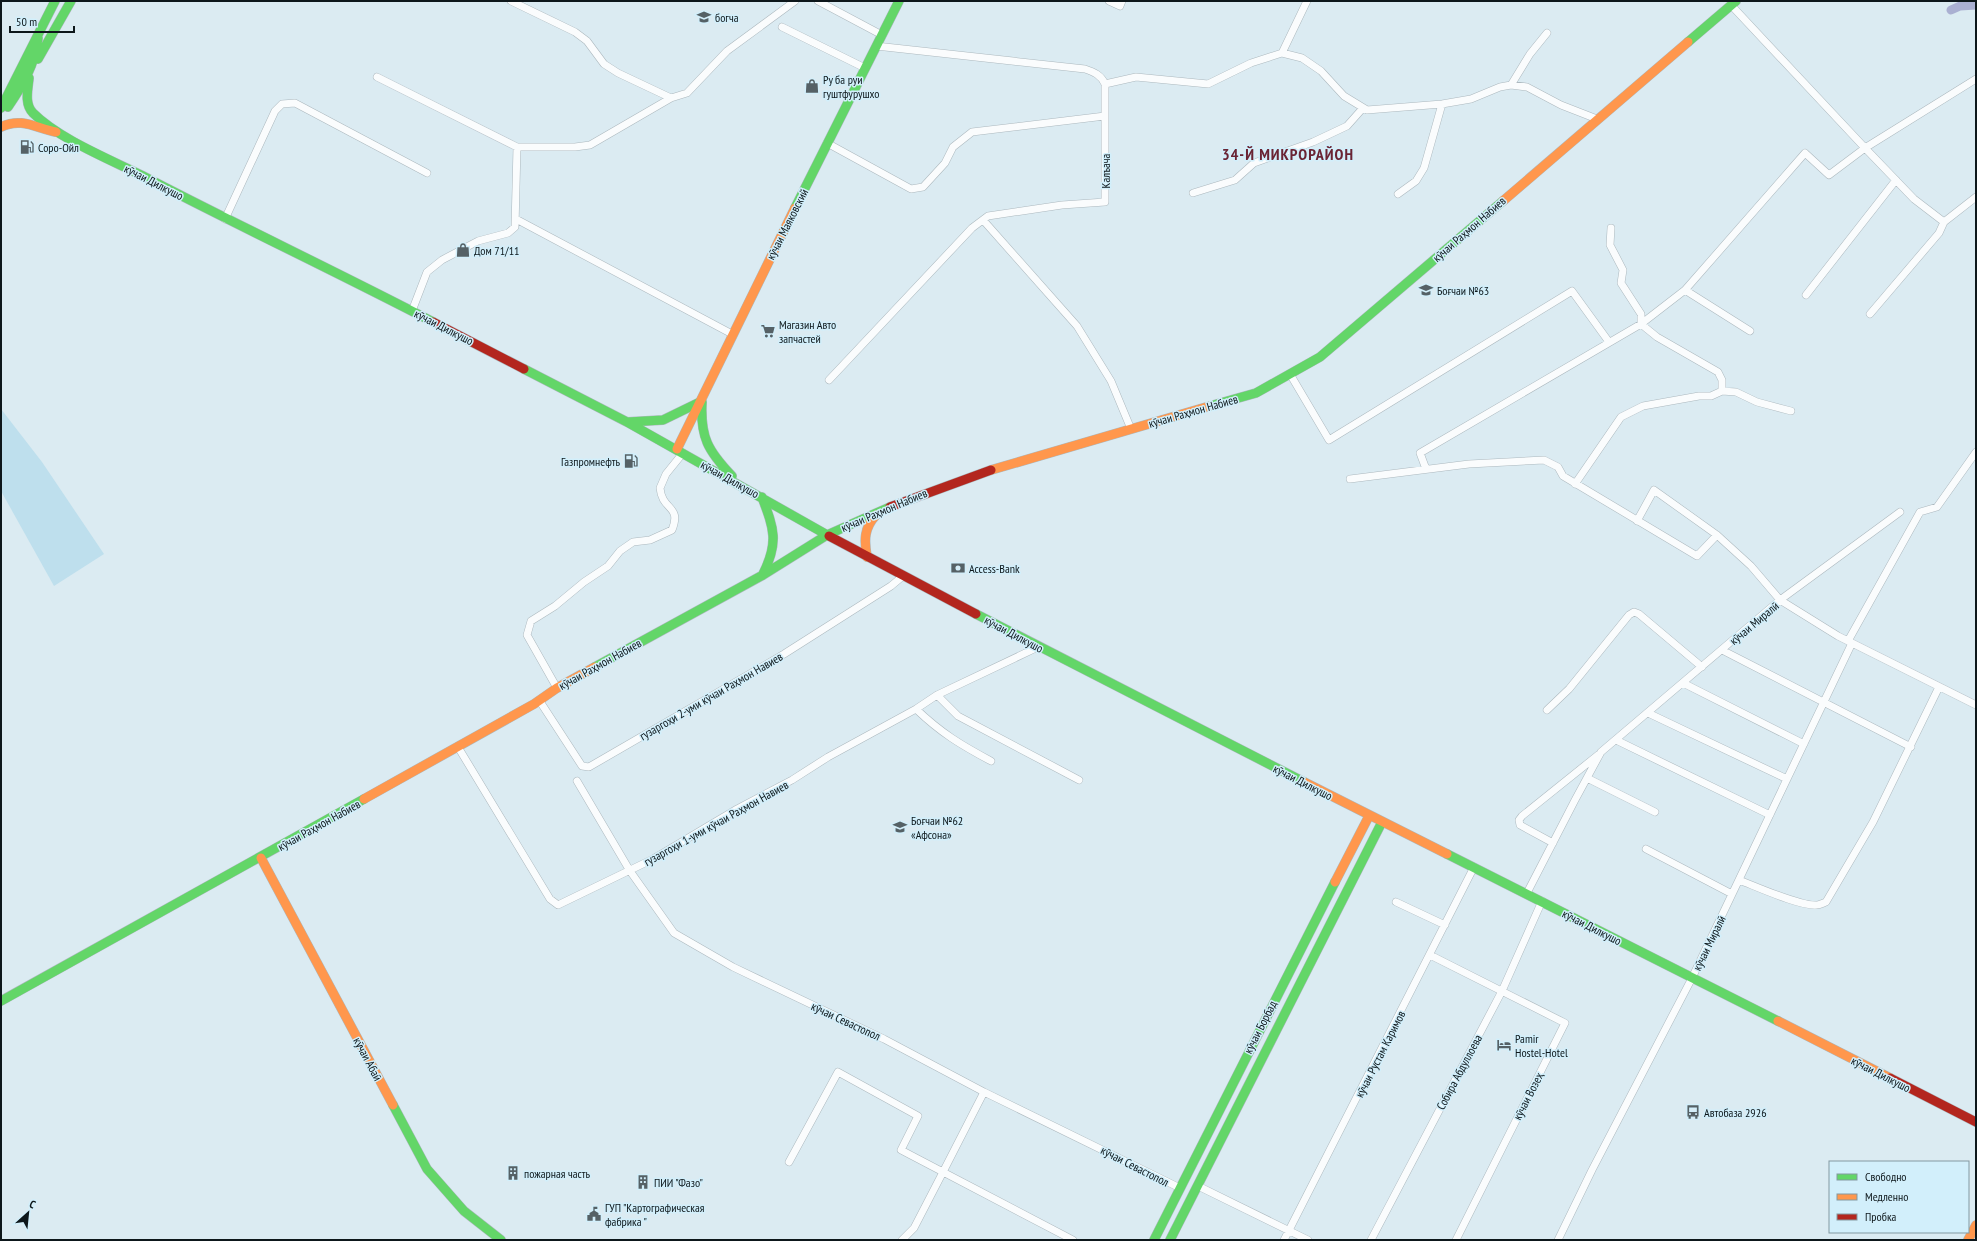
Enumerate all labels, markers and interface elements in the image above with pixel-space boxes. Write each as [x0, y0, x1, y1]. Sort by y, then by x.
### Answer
scale bar [10, 8, 74, 34]
school or university icon: богча [696, 9, 712, 25]
place label: богча [715, 10, 739, 25]
text: 50 m [16, 14, 37, 29]
place label: Ру ба руи гуштфурушхо [823, 72, 880, 101]
shop icon: Ру ба руи гуштфурушхо [804, 78, 820, 94]
fuel station icon: Соро-Ойл [19, 139, 35, 155]
place label: Соро-Ойл [38, 140, 79, 155]
district label: 34-Й МИКРОРАЙОН [1222, 144, 1354, 164]
street label: Калъача [1098, 153, 1113, 188]
street label: кӯчаи Дилкушо [122, 161, 186, 203]
street label: кӯчаи Маяковский [763, 186, 811, 262]
street label: кӯчаи Раҳмон Набиев [1429, 193, 1509, 265]
shop icon: Дом 71/11 [455, 242, 471, 258]
place label: Дом 71/11 [474, 243, 519, 258]
school or university icon: Боғчаи №63 [1418, 282, 1434, 298]
place label: Боғчаи №63 [1437, 283, 1489, 298]
street label: кӯчаи Дилкушо [412, 306, 476, 348]
place label: Магазин Авто запчастей [779, 317, 836, 346]
supermarket icon: Магазин Авто запчастей [760, 323, 776, 339]
street label: кӯчаи Раҳмон Набиев [1147, 391, 1240, 431]
fuel station icon: Газпромнефть [623, 453, 639, 469]
place label: Газпромнефть [561, 454, 620, 469]
street label: кӯчаи Дилкушо [698, 457, 762, 501]
street label: кӯчаи Раҳмон Набиев [839, 485, 930, 535]
bank icon: Access-Bank [950, 560, 966, 576]
place label: Access-Bank [969, 561, 1020, 576]
street label: кӯчаи Миралӣ [1726, 598, 1782, 648]
street label: кӯчаи Дилкушо [982, 612, 1046, 656]
street label: кӯчаи Раҳмон Набиев [556, 635, 644, 693]
street label: гузаргоҳи 2-уми кӯчаи Раҳмон Навиев [637, 649, 785, 743]
street label: кӯчаи Дилкушо [1271, 761, 1335, 803]
street label: гузаргоҳи 1-уми кӯчаи Раҳмон Навиев [641, 777, 791, 869]
street label: кӯчаи Раҳмон Набиев [275, 796, 363, 854]
place label: Боғчаи №62 «Афсона» [911, 813, 963, 842]
school or university icon: Боғчаи №62 «Афсона» [892, 819, 908, 835]
street label: кӯчаи Дилкушо [1560, 906, 1624, 948]
street label: кӯчаи Миралӣ [1689, 913, 1729, 973]
street label: кӯчаи Борбад [1240, 997, 1280, 1056]
street label: кӯчаи Севастопол [809, 998, 883, 1044]
street label: кӯчаи Рустам Каримов [1352, 1008, 1408, 1100]
place label: Pamir Hostel-Hotel [1515, 1031, 1568, 1060]
street label: Собира Абдуллоева [1433, 1032, 1485, 1112]
street label: кӯчаи Абаӣ [350, 1035, 386, 1083]
hotel icon: Pamir Hostel-Hotel [1496, 1037, 1512, 1053]
street label: кӯчаи Дилкушо [1849, 1053, 1913, 1095]
street label: кӯчаи Возеҳ [1510, 1069, 1547, 1122]
bus stop icon: Автобаза 2926 [1685, 1104, 1701, 1120]
place label: Автобаза 2926 [1704, 1105, 1767, 1120]
street label: кӯчаи Севастопол [1098, 1142, 1172, 1190]
legend [1829, 1161, 1969, 1233]
building icon: пожарная часть [505, 1165, 521, 1181]
place label: пожарная часть [524, 1166, 590, 1181]
text: Свободно [1865, 1169, 1907, 1184]
building icon: ПИИ "Фазо" [635, 1174, 651, 1190]
place label: ПИИ "Фазо" [654, 1175, 703, 1190]
text: Медленно [1865, 1189, 1908, 1204]
north arrow [8, 1193, 48, 1233]
text: С [27, 1197, 38, 1211]
place label: ГУП "Картографическая фабрика " [605, 1200, 705, 1229]
public building icon: ГУП "Картографическая фабрика " [586, 1206, 602, 1222]
text: Пробка [1865, 1209, 1897, 1224]

